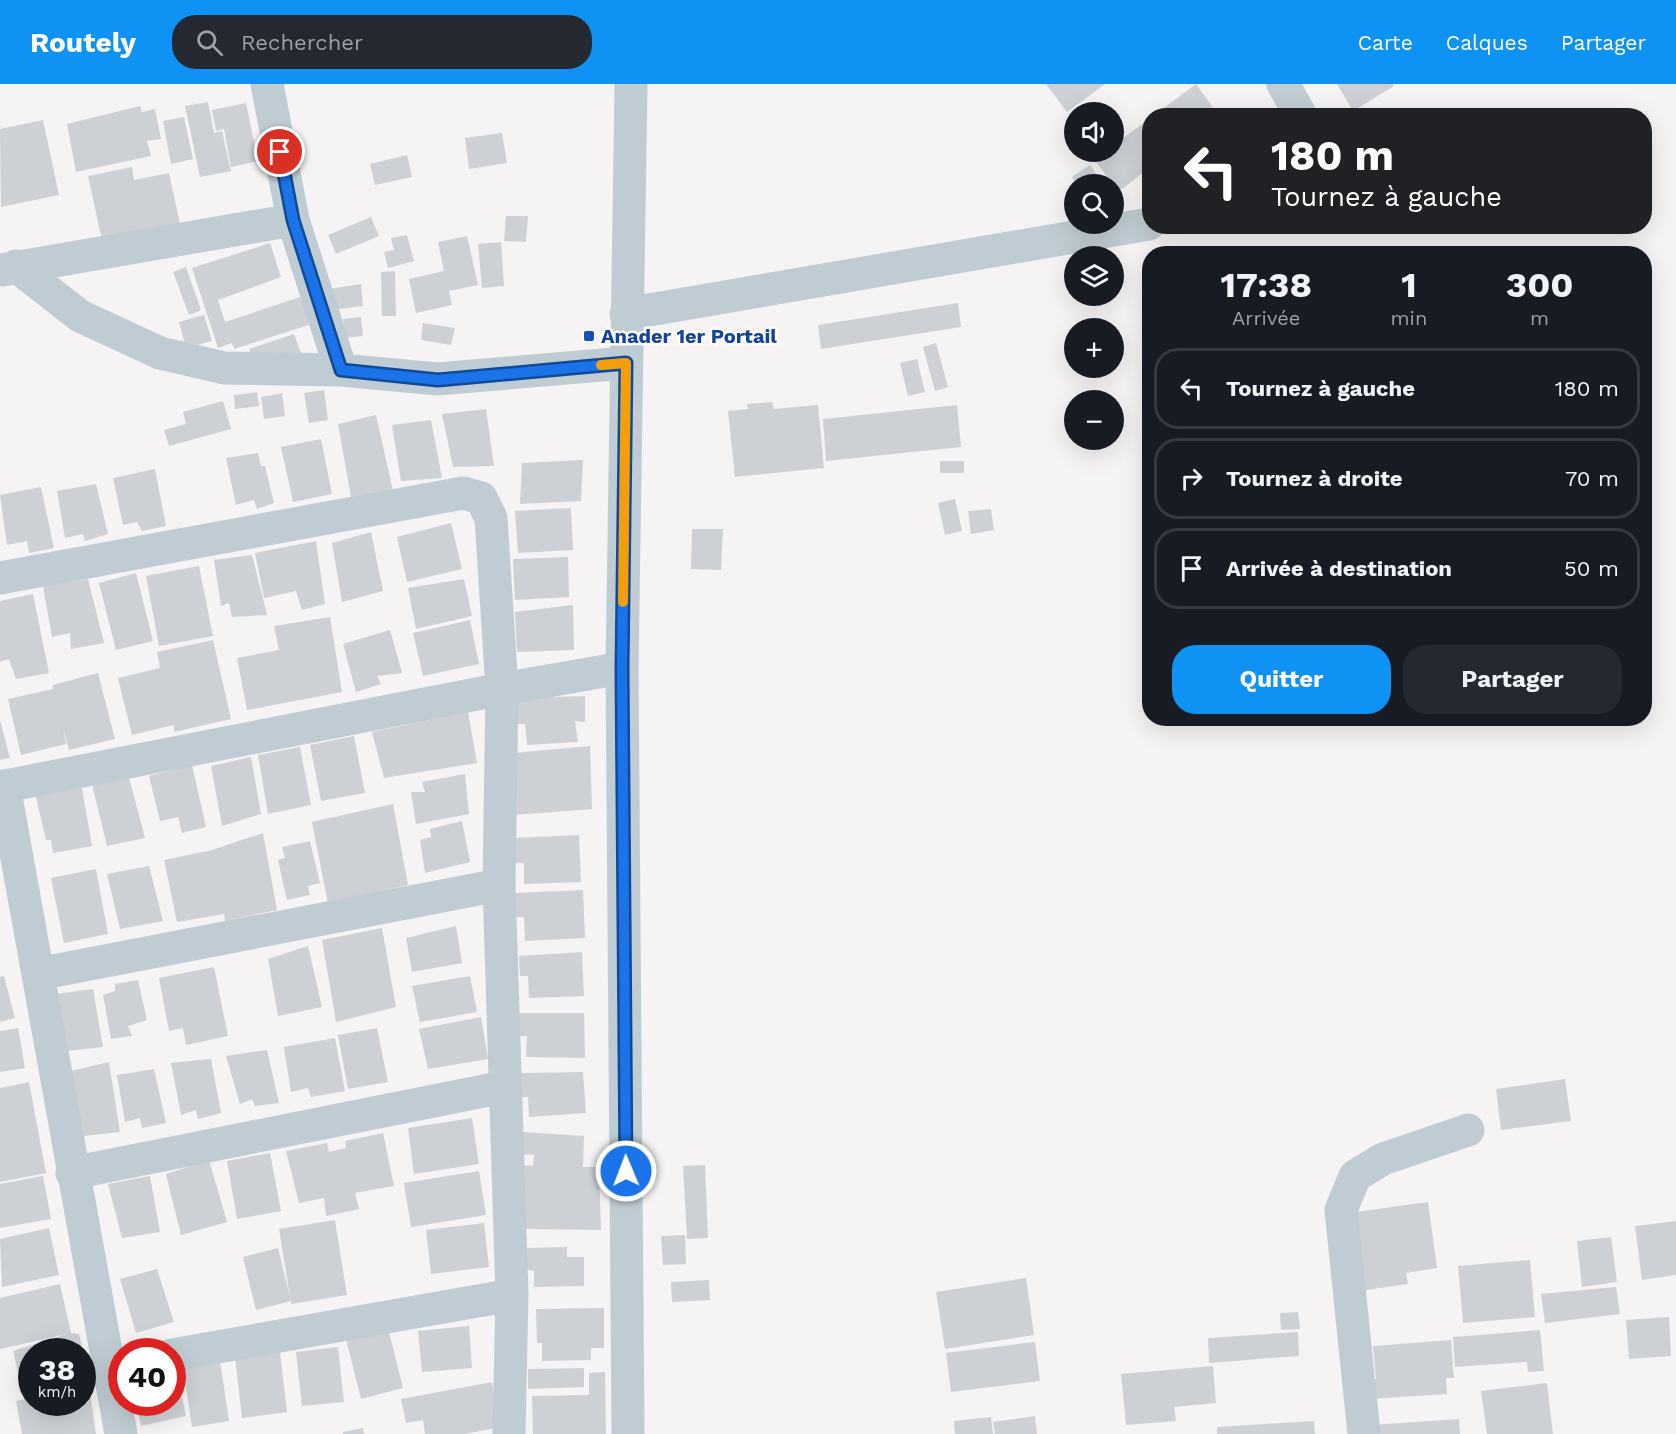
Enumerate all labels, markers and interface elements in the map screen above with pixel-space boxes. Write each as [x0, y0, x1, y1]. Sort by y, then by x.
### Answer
search box [172, 15, 592, 69]
text: Routely [30, 26, 136, 59]
icon: search [193, 26, 226, 59]
text: Rechercher [241, 30, 363, 55]
text: Carte [1358, 30, 1413, 55]
text: Calques [1446, 30, 1528, 55]
text: Partager [1561, 30, 1646, 55]
map controls [1064, 102, 1124, 450]
button: sound [1064, 102, 1124, 162]
pin [254, 126, 305, 177]
text: 180 m [1271, 131, 1394, 180]
icon: left [1172, 132, 1250, 210]
icon: arrive [263, 135, 296, 168]
button: search [1064, 174, 1124, 234]
text: Tournez à gauche [1271, 181, 1502, 213]
button: layers [1064, 246, 1124, 306]
text: 17:38 [1220, 264, 1312, 306]
text: 1 [1401, 264, 1417, 306]
text: 300 [1506, 264, 1574, 306]
text: Arrivée [1232, 306, 1300, 330]
text: min [1391, 306, 1427, 330]
text: m [1530, 306, 1549, 330]
button: + [1064, 318, 1124, 378]
place label: Anader 1er Portail [601, 324, 777, 348]
marker: Anader 1er Portail [582, 329, 596, 343]
icon: left [1175, 372, 1208, 405]
text: Tournez à gauche [1226, 376, 1415, 401]
text: 180 m [1555, 376, 1619, 401]
button: − [1064, 390, 1124, 450]
icon: right [1175, 462, 1208, 495]
text: Tournez à droite [1226, 466, 1403, 491]
text: 70 m [1565, 466, 1619, 491]
icon: arrive [1175, 552, 1208, 585]
text: Arrivée à destination [1226, 556, 1452, 581]
text: 50 m [1564, 556, 1619, 581]
button: Quitter [1172, 645, 1391, 714]
button: Partager [1403, 645, 1622, 714]
position arrow [594, 1139, 658, 1203]
speed limit sign: 40 [108, 1338, 186, 1416]
text: 38 [39, 1352, 75, 1387]
text: km/h [38, 1383, 76, 1401]

